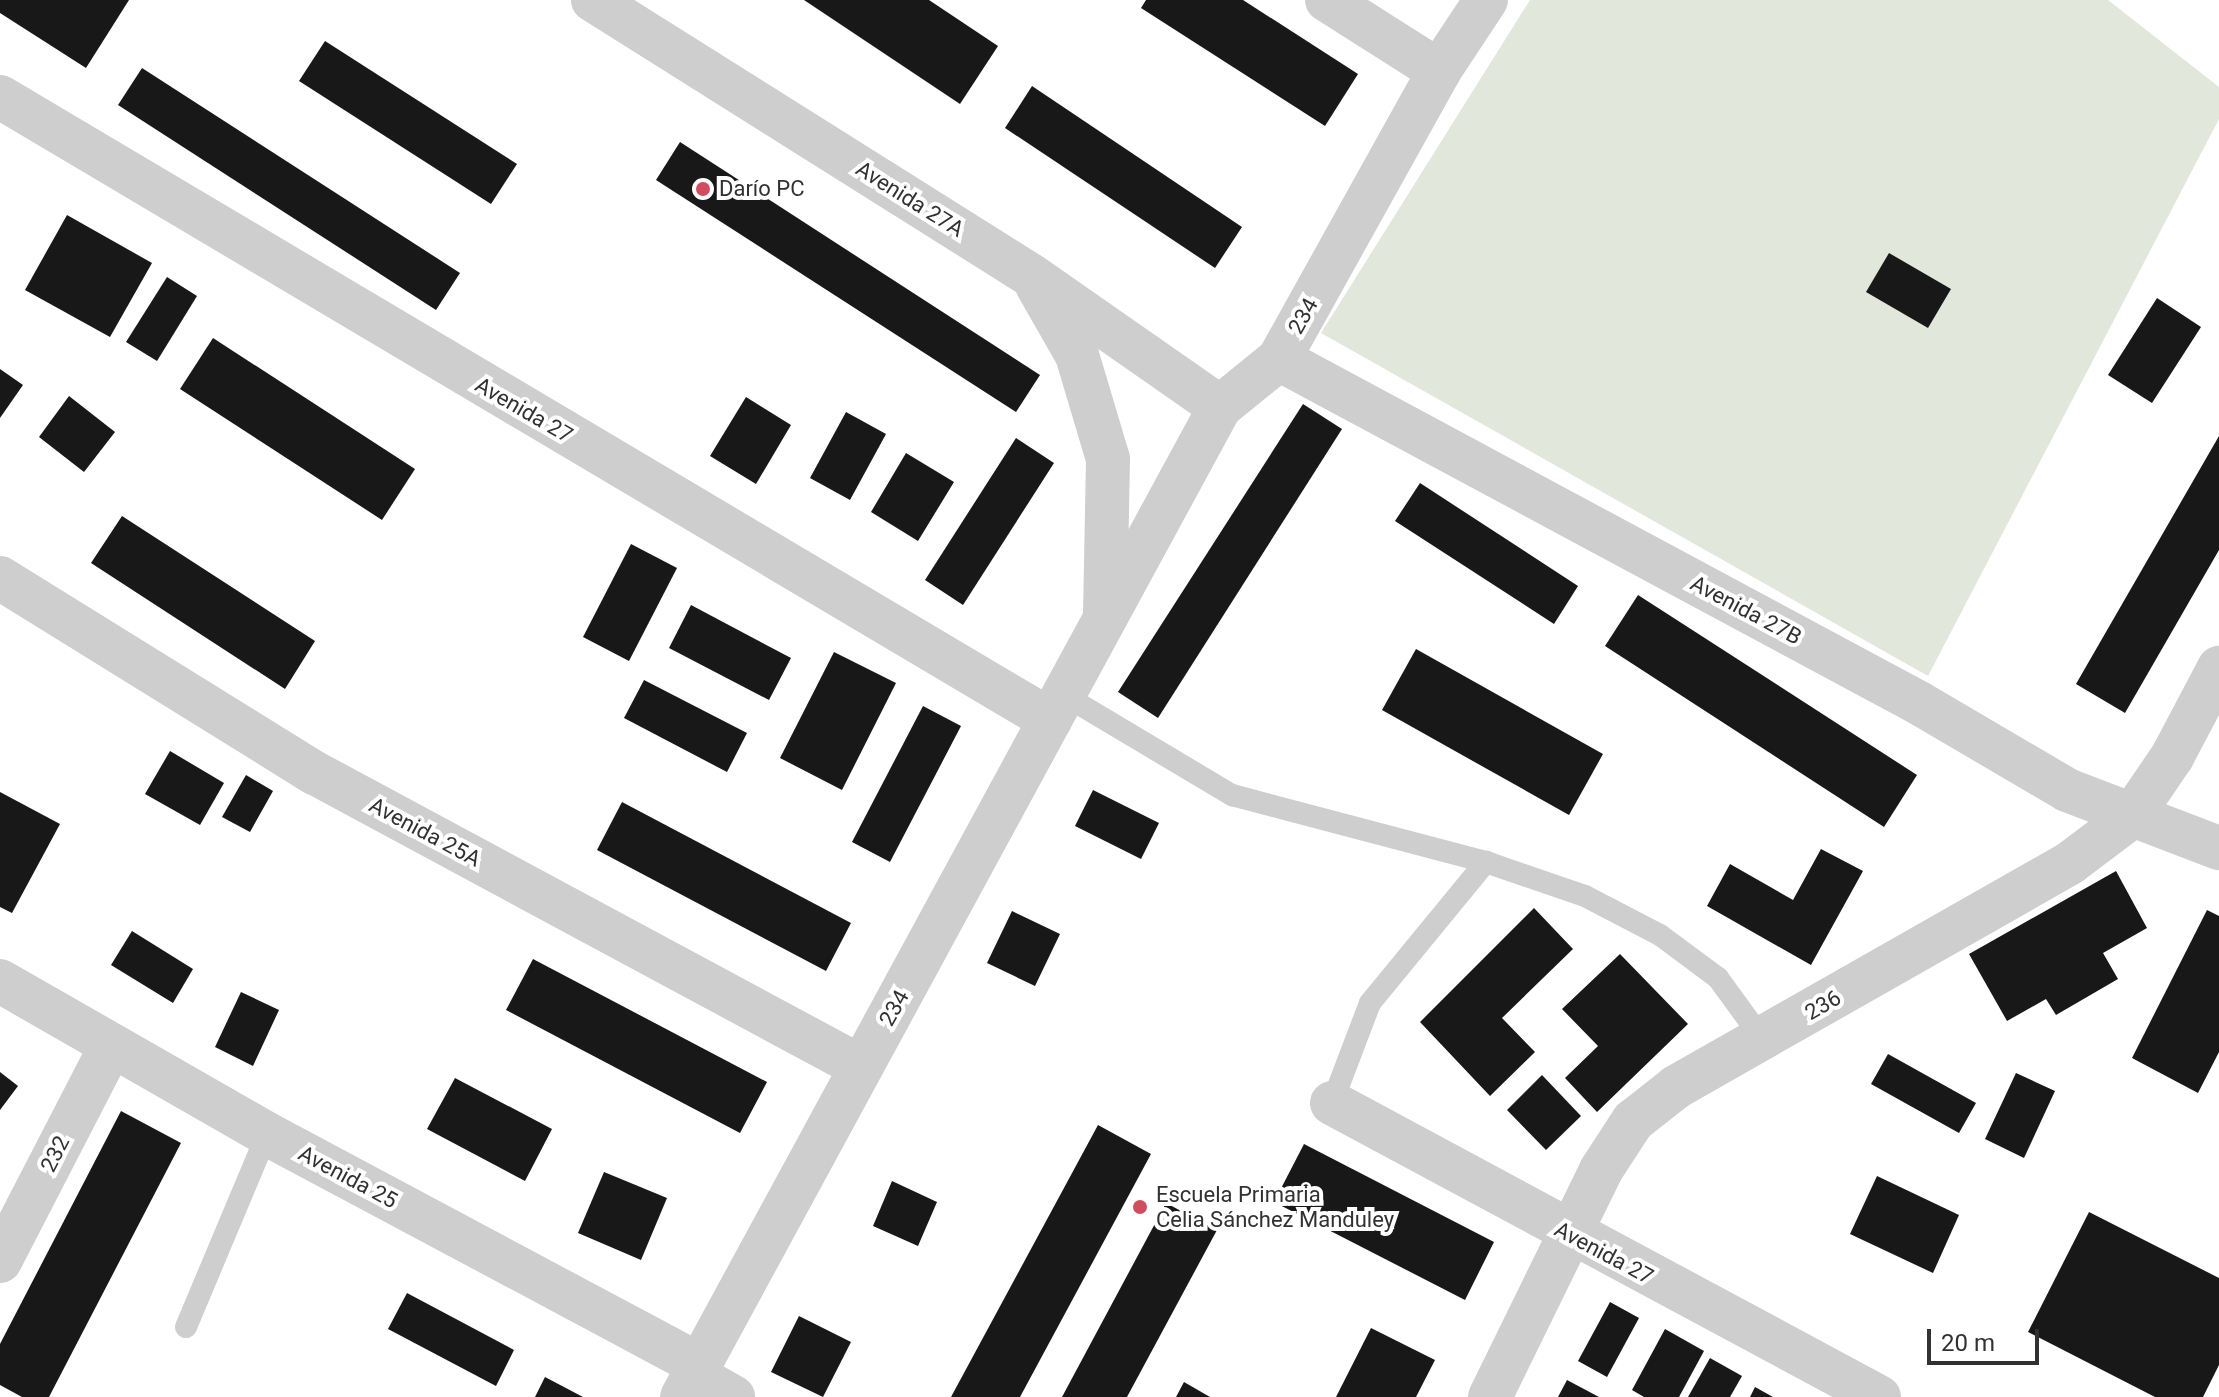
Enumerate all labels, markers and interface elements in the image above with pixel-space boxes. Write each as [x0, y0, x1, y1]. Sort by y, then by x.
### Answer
street label: Avenida 27A [851, 155, 969, 243]
place label: Darío PC [719, 176, 805, 202]
marker: Darío PC [694, 180, 712, 198]
street label: 234 [1282, 293, 1324, 339]
street label: Avenida 27 [471, 372, 577, 448]
street label: Avenida 27B [1686, 570, 1806, 650]
street label: Avenida 25A [365, 792, 485, 872]
street label: 236 [1800, 984, 1846, 1026]
street label: 234 [873, 985, 915, 1031]
street label: 232 [35, 1131, 75, 1177]
street label: Avenida 25 [294, 1140, 402, 1214]
place label: Escuela Primaria Celia Sánchez Manduley [1156, 1181, 1394, 1232]
marker: Escuela Primaria Celia Sánchez Manduley [1131, 1198, 1149, 1216]
street label: Avenida 27 [1550, 1216, 1658, 1290]
scale bar [1931, 1313, 2043, 1363]
text: 20 m [1941, 1329, 1995, 1357]

